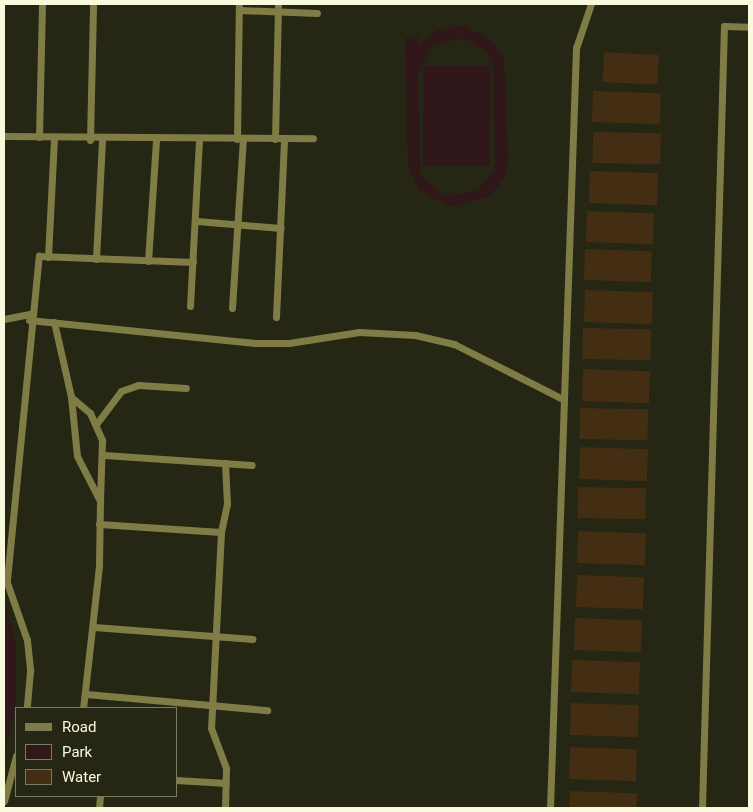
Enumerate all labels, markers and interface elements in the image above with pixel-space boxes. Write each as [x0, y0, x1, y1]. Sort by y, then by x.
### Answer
legend [15, 707, 178, 797]
text: Road [62, 718, 96, 736]
text: Park [62, 743, 92, 761]
text: Water [62, 768, 101, 786]

